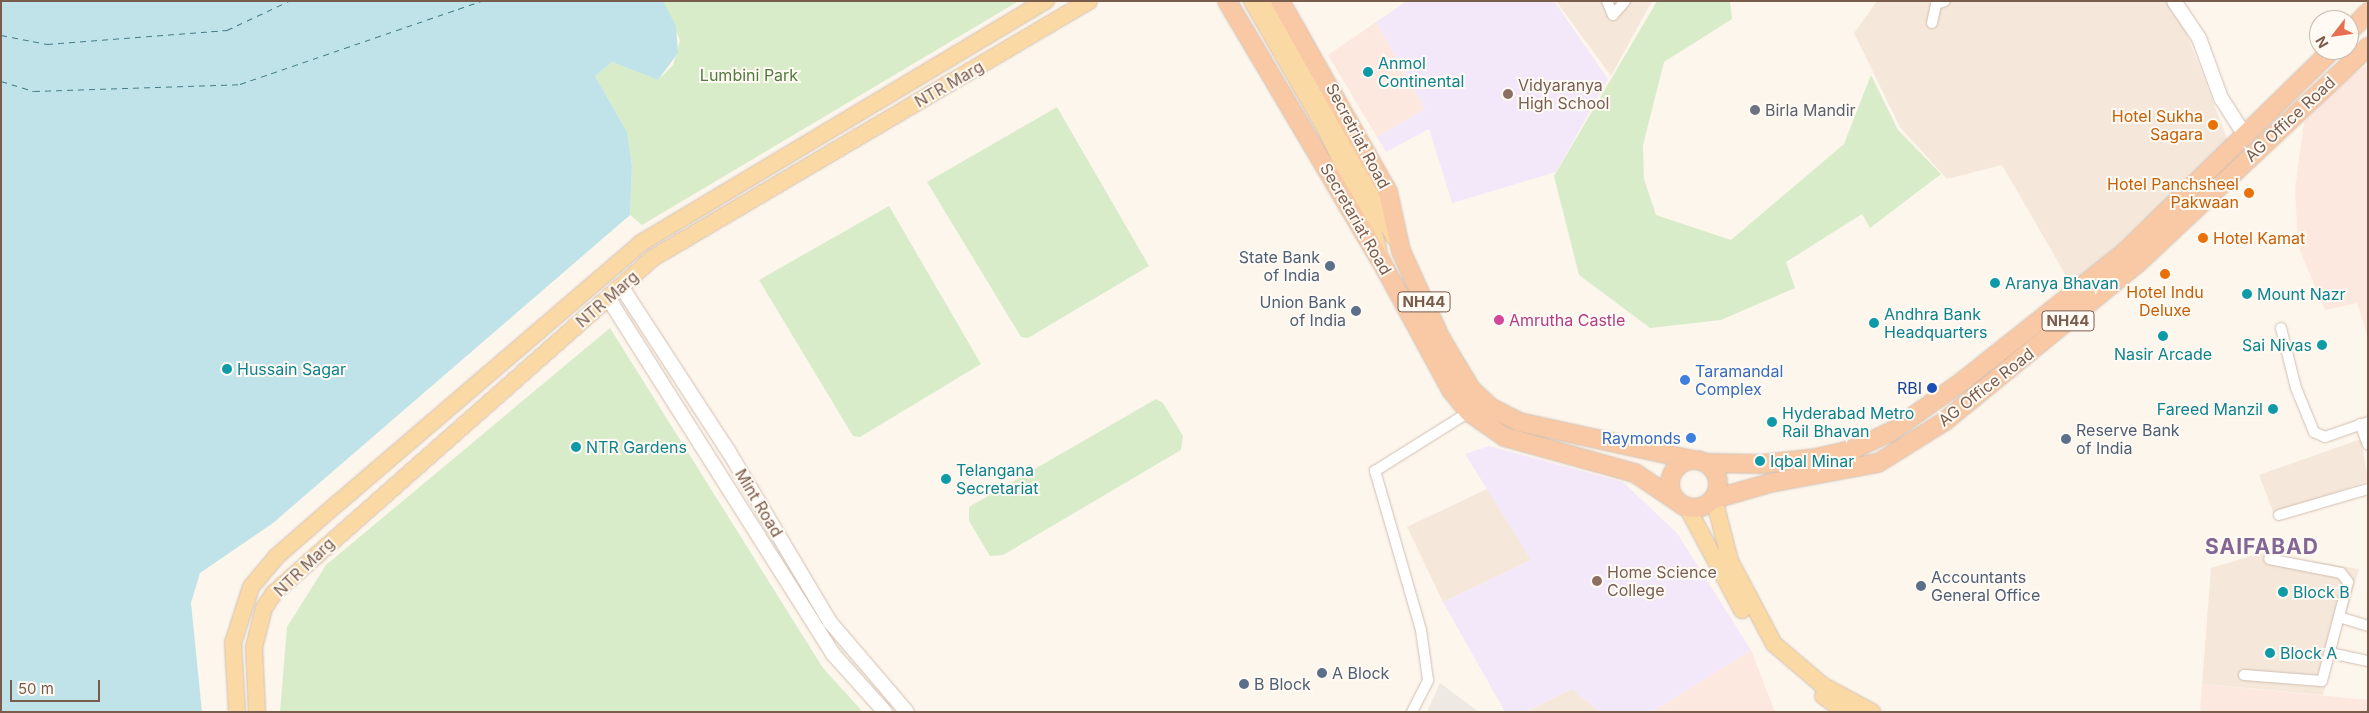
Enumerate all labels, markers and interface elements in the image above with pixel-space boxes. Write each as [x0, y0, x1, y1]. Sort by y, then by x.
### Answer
north arrow [2309, 10, 2359, 60]
text: N [2311, 33, 2331, 51]
place label: Anmol Continental [1378, 53, 1464, 91]
street label: NTR Marg [911, 57, 987, 111]
park label: Lumbini Park [700, 65, 798, 85]
marker: Anmol Continental [1362, 66, 1374, 78]
street label: AG Office Road [2241, 72, 2339, 166]
place label: Vidyaranya High School [1518, 75, 1609, 113]
street label: Secretriat Road [1322, 80, 1394, 192]
marker: Vidyaranya High School [1502, 88, 1514, 100]
place label: Birla Mandir [1765, 100, 1856, 120]
marker: Birla Mandir [1749, 104, 1761, 116]
place label: Hotel Sukha Sagara [2112, 106, 2203, 144]
marker: Hotel Sukha Sagara [2207, 119, 2219, 131]
street label: Secretariat Road [1316, 160, 1396, 278]
place label: Hotel Panchsheel Pakwaan [2107, 174, 2239, 212]
marker: Hotel Panchsheel Pakwaan [2243, 187, 2255, 199]
place label: Hotel Kamat [2213, 228, 2305, 248]
marker: Hotel Kamat [2197, 232, 2209, 244]
place label: State Bank of India [1239, 247, 1320, 285]
marker: State Bank of India [1324, 260, 1336, 272]
street label: NTR Marg [572, 267, 642, 331]
marker: Hotel Indu Deluxe [2159, 268, 2171, 280]
place label: Aranya Bhavan [2005, 273, 2119, 293]
marker: Aranya Bhavan [1989, 277, 2001, 289]
place label: Hotel Indu Deluxe [2126, 282, 2204, 320]
place label: Mount Nazr [2257, 284, 2346, 304]
marker: Mount Nazr [2241, 288, 2253, 300]
road number: NH44 [1396, 290, 1452, 314]
place label: Union Bank of India [1260, 292, 1346, 330]
place label: Andhra Bank Headquarters [1884, 304, 1988, 342]
marker: Union Bank of India [1350, 305, 1362, 317]
road number: NH44 [2040, 308, 2096, 334]
place label: Amrutha Castle [1509, 310, 1625, 330]
marker: Amrutha Castle [1493, 314, 1505, 326]
marker: Andhra Bank Headquarters [1868, 317, 1880, 329]
marker: Nasir Arcade [2157, 330, 2169, 342]
place label: Sai Nivas [2242, 335, 2312, 355]
marker: Sai Nivas [2316, 339, 2328, 351]
street label: AG Office Road [1934, 344, 2038, 430]
place label: Nasir Arcade [2114, 344, 2212, 364]
place label: Hussain Sagar [237, 359, 346, 379]
place label: Taramandal Complex [1695, 361, 1783, 399]
marker: Hussain Sagar [221, 363, 233, 375]
marker: Taramandal Complex [1679, 374, 1691, 386]
place label: RBI [1897, 378, 1922, 398]
marker: RBI [1926, 382, 1938, 394]
place label: Fareed Manzil [2157, 399, 2263, 419]
place label: Hyderabad Metro Rail Bhavan [1782, 403, 1914, 441]
marker: Fareed Manzil [2267, 403, 2279, 415]
marker: Hyderabad Metro Rail Bhavan [1766, 416, 1778, 428]
place label: Reserve Bank of India [2076, 420, 2180, 458]
place label: Raymonds [1602, 428, 1681, 448]
marker: Raymonds [1685, 432, 1697, 444]
marker: Reserve Bank of India [2060, 433, 2072, 445]
place label: NTR Gardens [586, 437, 687, 457]
marker: NTR Gardens [570, 441, 582, 453]
place label: Iqbal Minar [1770, 451, 1854, 471]
marker: Iqbal Minar [1754, 455, 1766, 467]
place label: Telangana Secretariat [956, 460, 1038, 498]
street label: Mint Road [731, 465, 787, 541]
marker: Telangana Secretariat [940, 473, 952, 485]
street label: NTR Marg [270, 534, 338, 600]
district label: SAIFABAD [2204, 534, 2320, 560]
place label: Home Science College [1607, 562, 1717, 600]
place label: Accountants General Office [1931, 567, 2040, 605]
marker: Home Science College [1591, 575, 1603, 587]
marker: Accountants General Office [1915, 580, 1927, 592]
place label: Block B [2293, 582, 2350, 602]
marker: Block B [2277, 586, 2289, 598]
place label: Block A [2280, 643, 2337, 663]
marker: Block A [2264, 647, 2276, 659]
place label: A Block [1332, 663, 1389, 683]
marker: A Block [1316, 667, 1328, 679]
scale bar [12, 670, 102, 702]
place label: B Block [1254, 674, 1311, 694]
marker: B Block [1238, 678, 1250, 690]
text: 50 m [18, 679, 54, 698]

